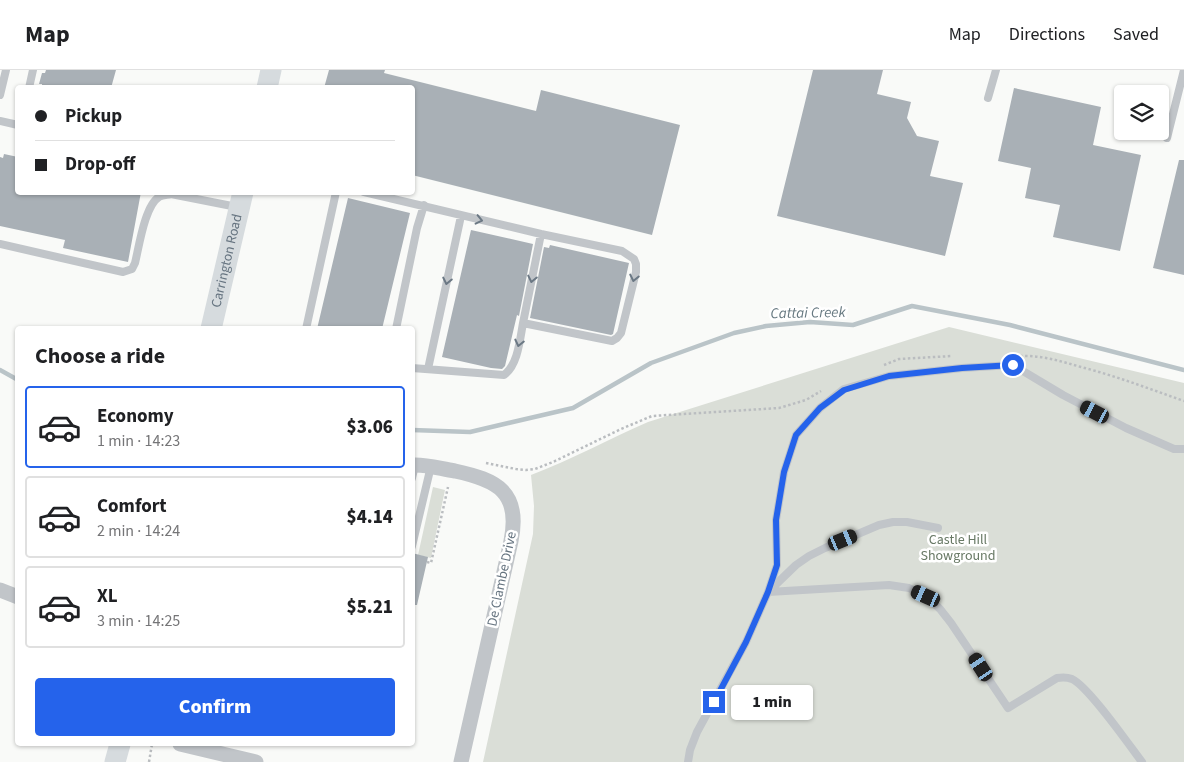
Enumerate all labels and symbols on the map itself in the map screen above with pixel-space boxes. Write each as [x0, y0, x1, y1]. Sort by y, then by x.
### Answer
street label: Carrington Road [206, 212, 248, 310]
one-way arrow [475, 214, 484, 225]
one-way arrow [629, 273, 640, 282]
one-way arrow [527, 274, 538, 283]
one-way arrow [442, 276, 453, 285]
water label: Cattai Creek [770, 302, 847, 324]
one-way arrow [514, 339, 525, 348]
route start [1002, 354, 1024, 376]
car [1078, 399, 1111, 425]
car [826, 527, 859, 553]
street label: De Clambe Drive [482, 530, 522, 628]
park label: Castle Hill Showground [920, 530, 996, 566]
car [909, 583, 942, 609]
car [966, 650, 995, 684]
callout: 1 min [732, 684, 814, 720]
route end [703, 691, 725, 713]

